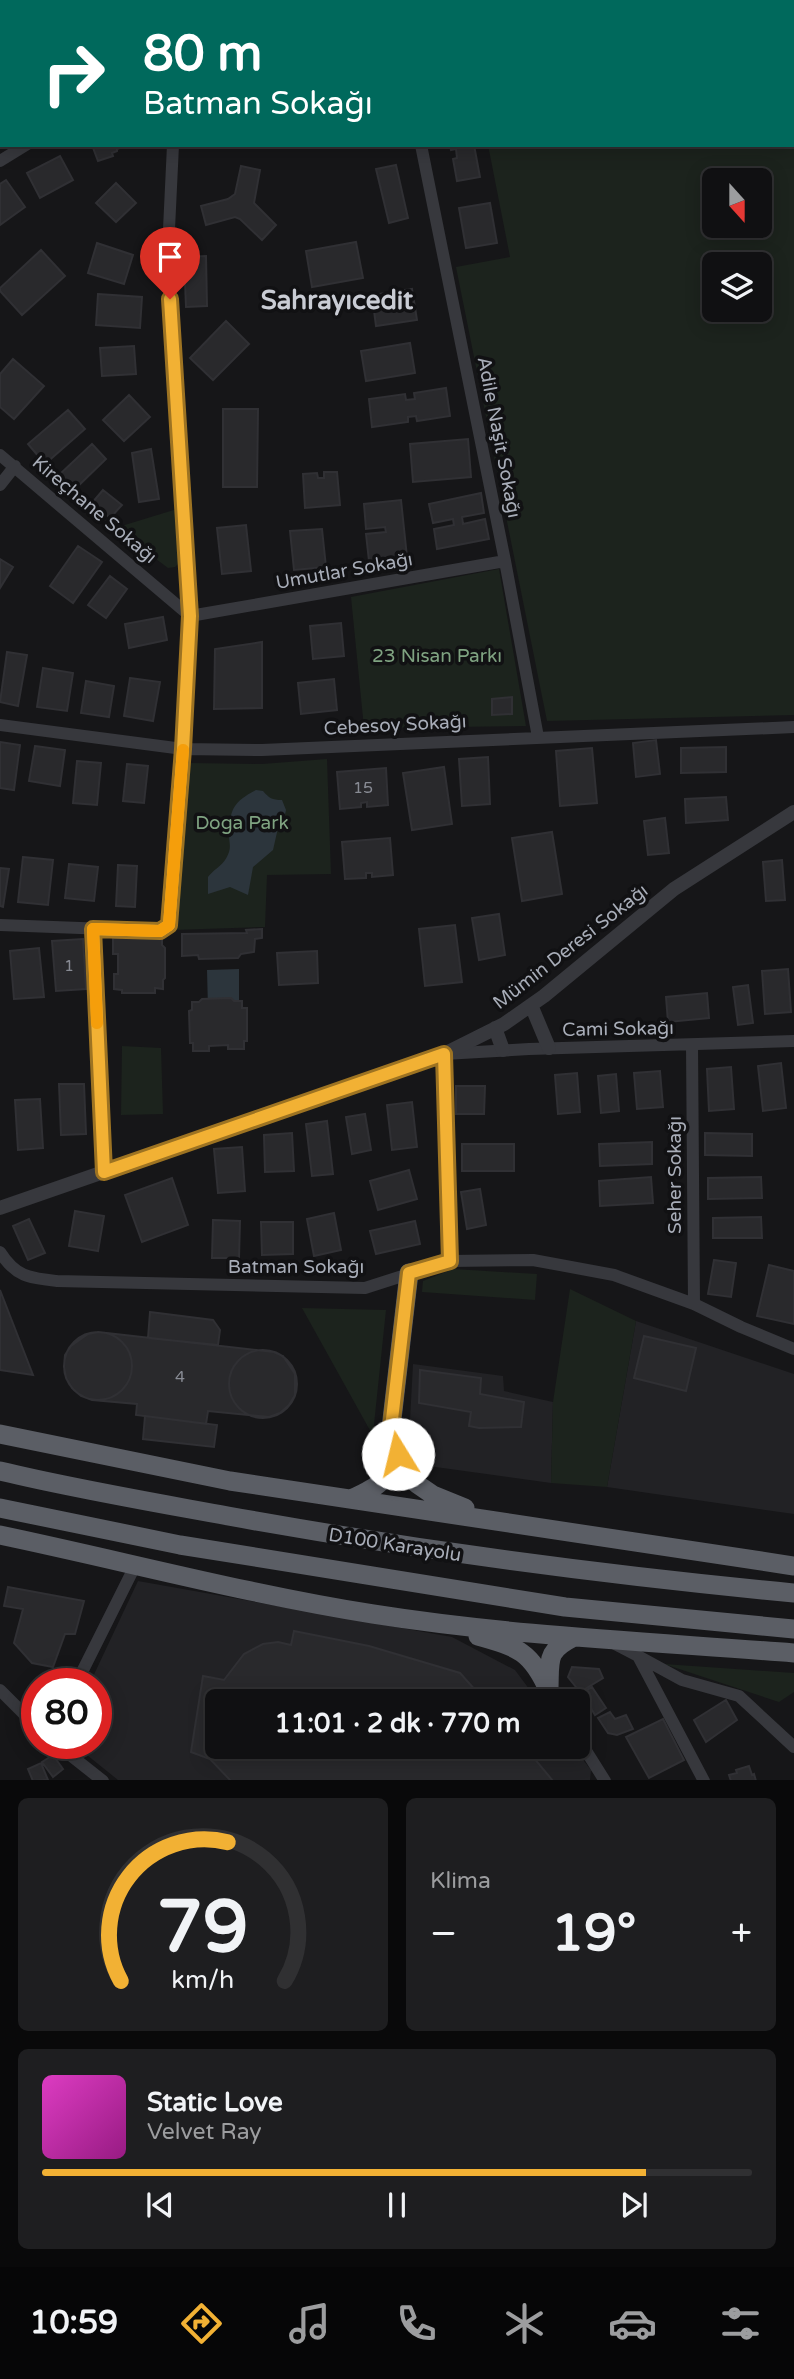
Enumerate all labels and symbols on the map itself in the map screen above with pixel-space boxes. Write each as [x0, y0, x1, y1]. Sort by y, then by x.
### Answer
north arrow [702, 168, 772, 238]
pin [140, 227, 200, 299]
district label: Sahrayıcedit [261, 285, 413, 316]
street label: Adile Naşit Sokağı [473, 355, 525, 520]
street label: Kireçhane Sokağı [28, 451, 161, 568]
street label: Umutlar Sokağı [274, 548, 414, 594]
park label: 23 Nisan Parkı [372, 645, 502, 667]
street label: Cebesoy Sokağı [323, 710, 467, 740]
house number: 15 [353, 778, 373, 798]
park label: Doga Park [195, 812, 289, 834]
street label: Mümin Deresi Sokağı [489, 880, 652, 1014]
house number: 1 [64, 956, 74, 976]
street label: Cami Sokağı [562, 1017, 674, 1041]
street label: Seher Sokağı [664, 1116, 686, 1234]
street label: Batman Sokağı [228, 1256, 364, 1278]
house number: 4 [175, 1367, 185, 1387]
position arrow [361, 1417, 435, 1491]
street label: D100 Karayolu [327, 1524, 463, 1566]
speed limit sign: 80 [21, 1668, 112, 1759]

